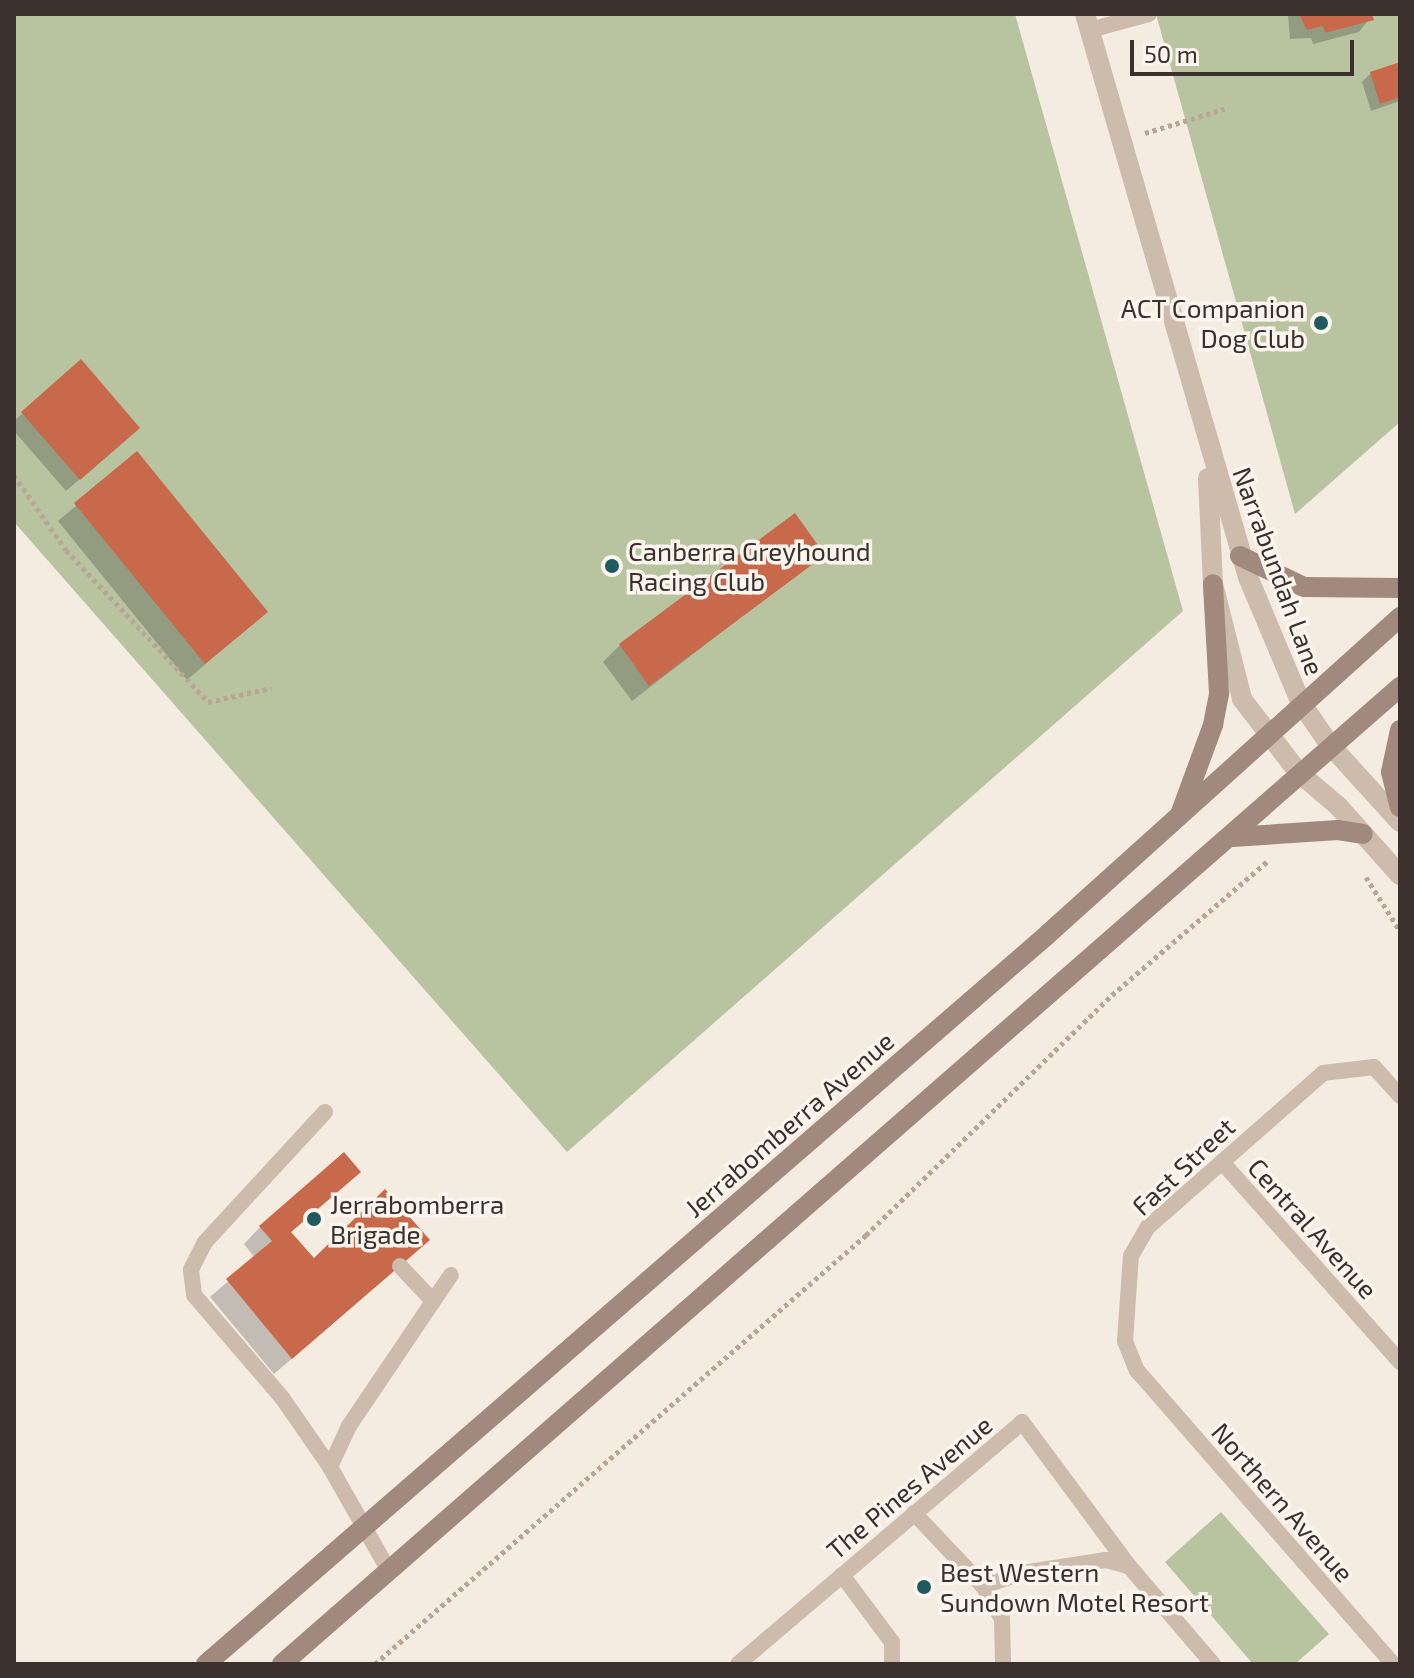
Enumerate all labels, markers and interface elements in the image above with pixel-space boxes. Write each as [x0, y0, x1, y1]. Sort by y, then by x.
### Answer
scale bar [1134, 24, 1358, 74]
text: 50 m [1144, 39, 1198, 68]
place label: ACT Companion Dog Club [1120, 292, 1305, 354]
marker: ACT Companion Dog Club [1312, 314, 1330, 332]
street label: Narrabundah Lane [1227, 463, 1331, 679]
place label: Canberra Greyhound Racing Club [628, 535, 871, 596]
marker: Canberra Greyhound Racing Club [603, 557, 621, 575]
street label: Jerrabomberra Avenue [678, 1025, 900, 1223]
street label: Fast Street [1125, 1111, 1241, 1221]
street label: Central Avenue [1241, 1151, 1385, 1305]
place label: Jerrabomberra Brigade [330, 1188, 504, 1250]
marker: Jerrabomberra Brigade [305, 1210, 323, 1228]
street label: The Pines Avenue [820, 1409, 998, 1565]
street label: Northern Avenue [1205, 1416, 1361, 1588]
place label: Best Western Sundown Motel Resort [940, 1556, 1210, 1618]
marker: Best Western Sundown Motel Resort [915, 1578, 933, 1596]

